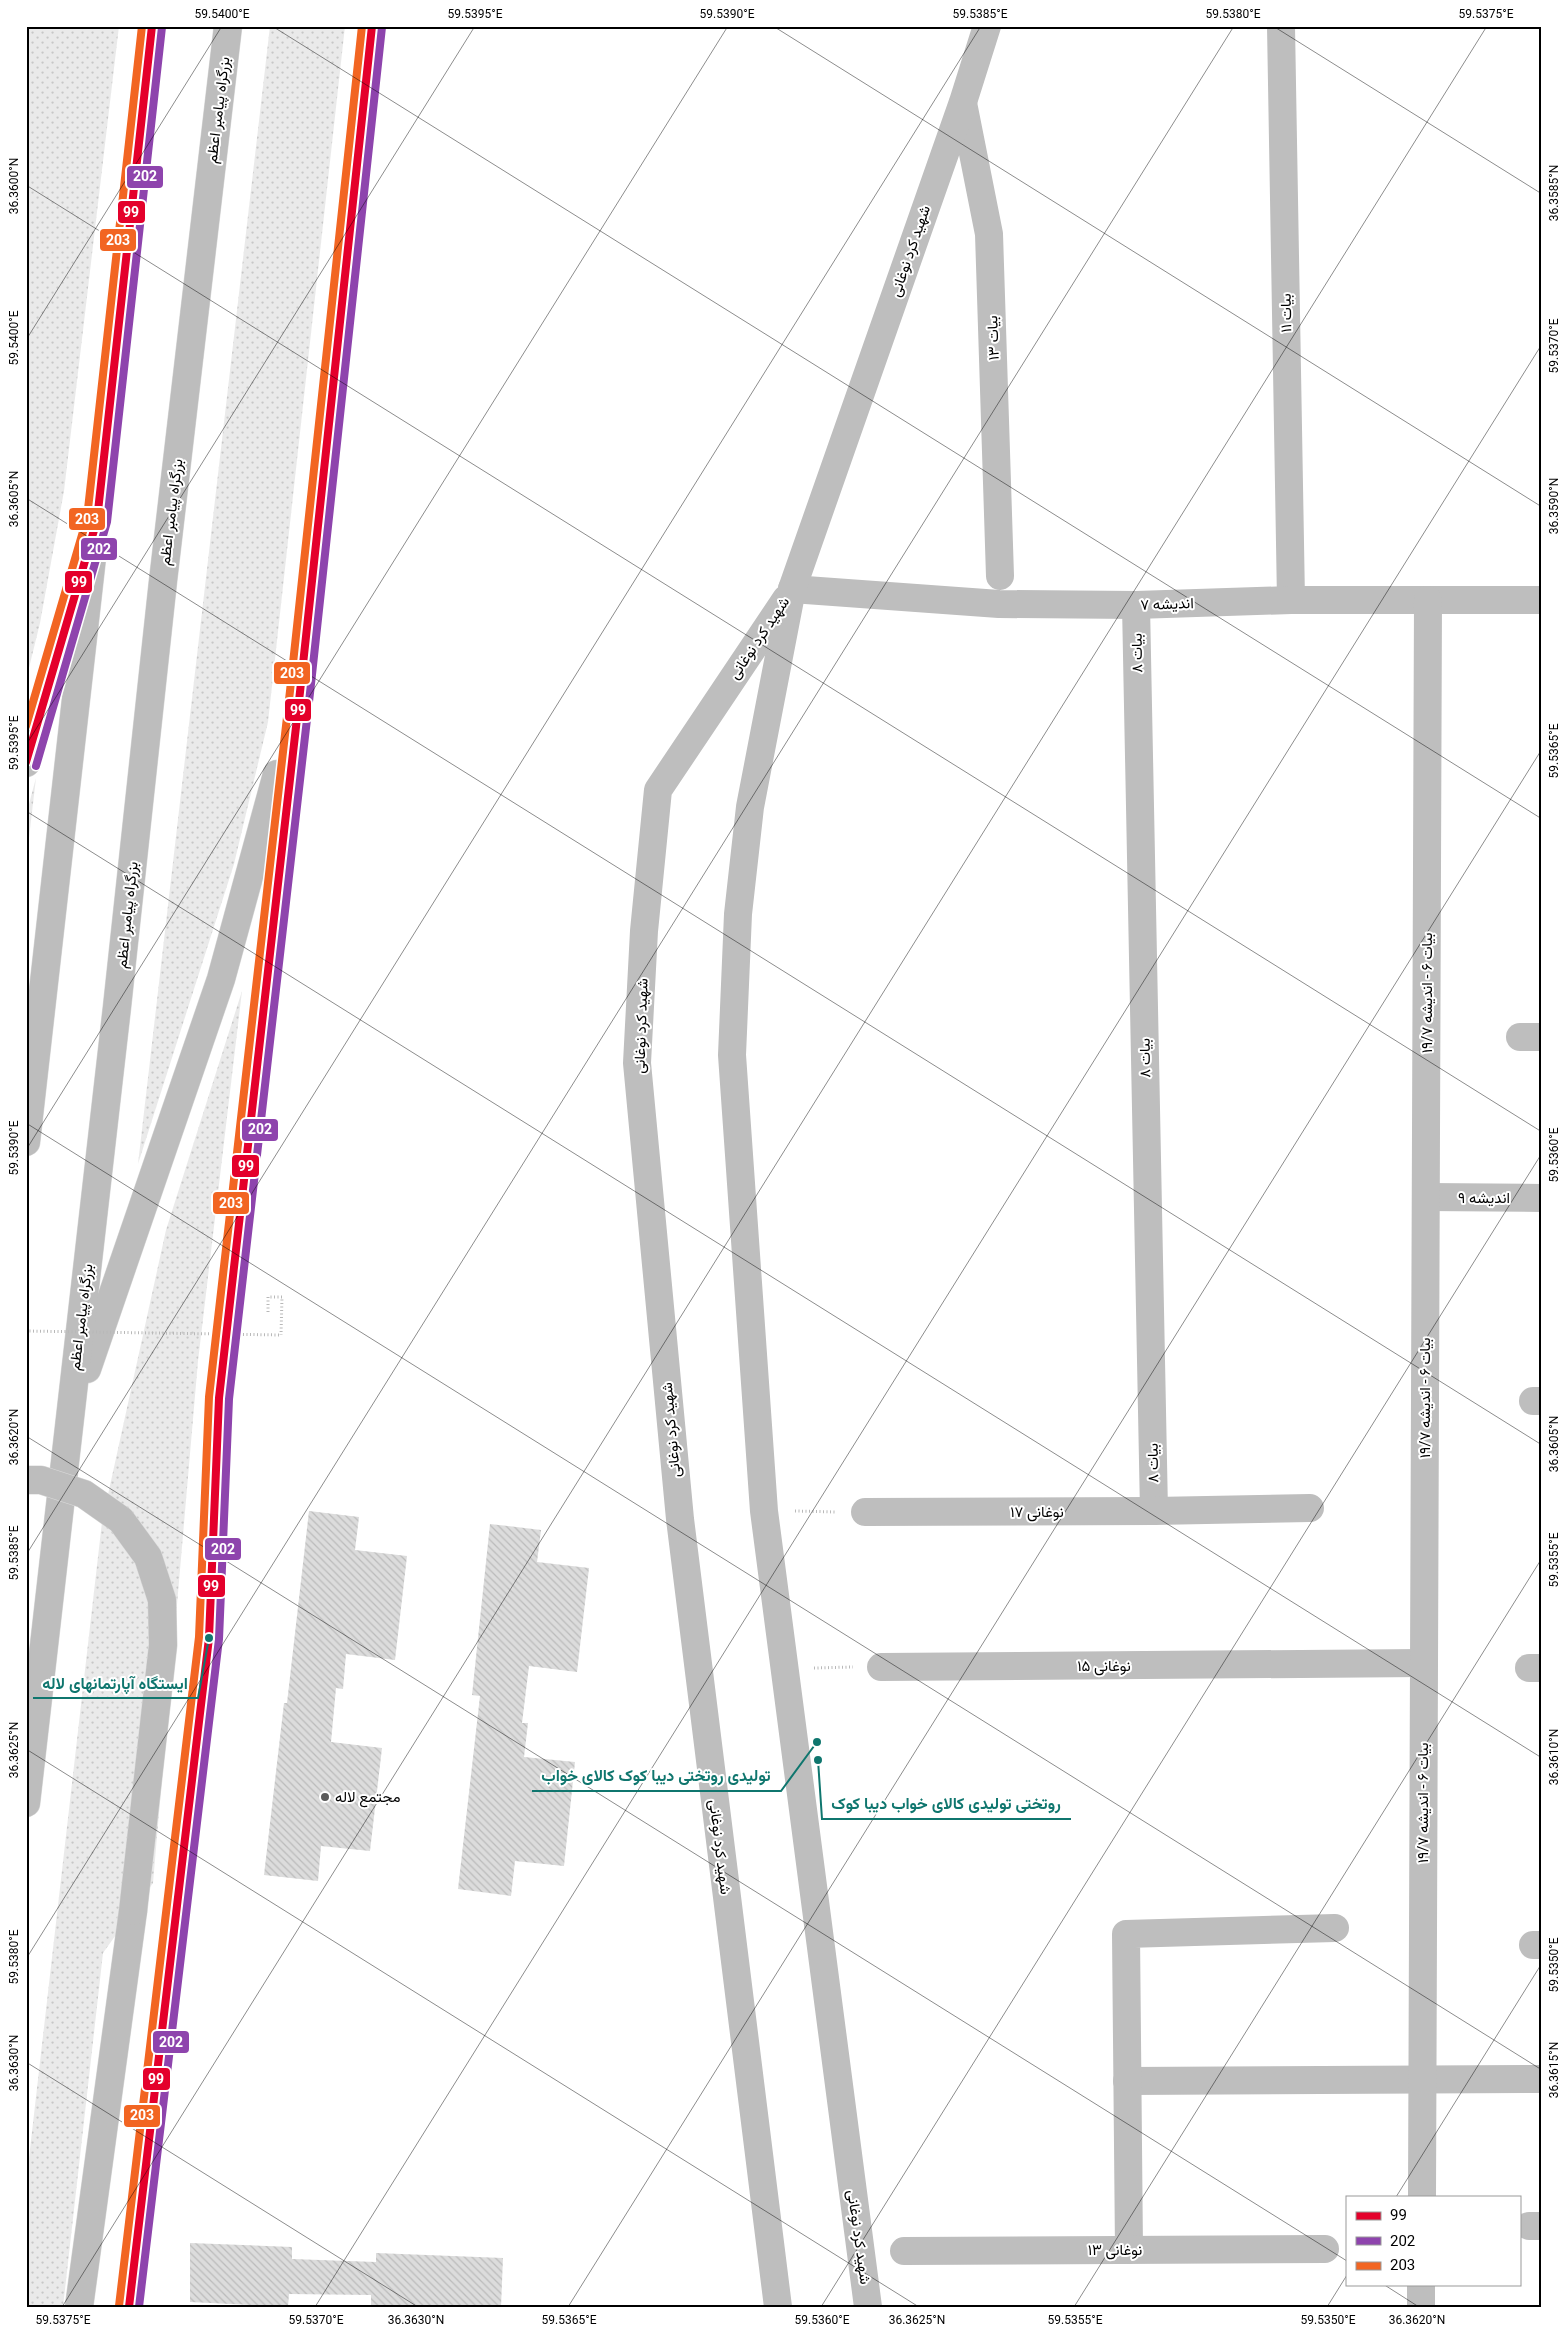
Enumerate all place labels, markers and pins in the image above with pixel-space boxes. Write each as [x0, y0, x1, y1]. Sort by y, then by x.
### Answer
callout: ایستگاه آپارتمانهای لاله [33, 1667, 198, 1698]
callout: تولیدی روتختی دیبا کوک کالای خواب [532, 1760, 781, 1791]
place label: مجتمع لاله [335, 1788, 401, 1808]
callout: روتختی تولیدی کالای خواب دیبا کوک [822, 1788, 1071, 1819]
marker: مجتمع لاله [319, 1791, 331, 1803]

